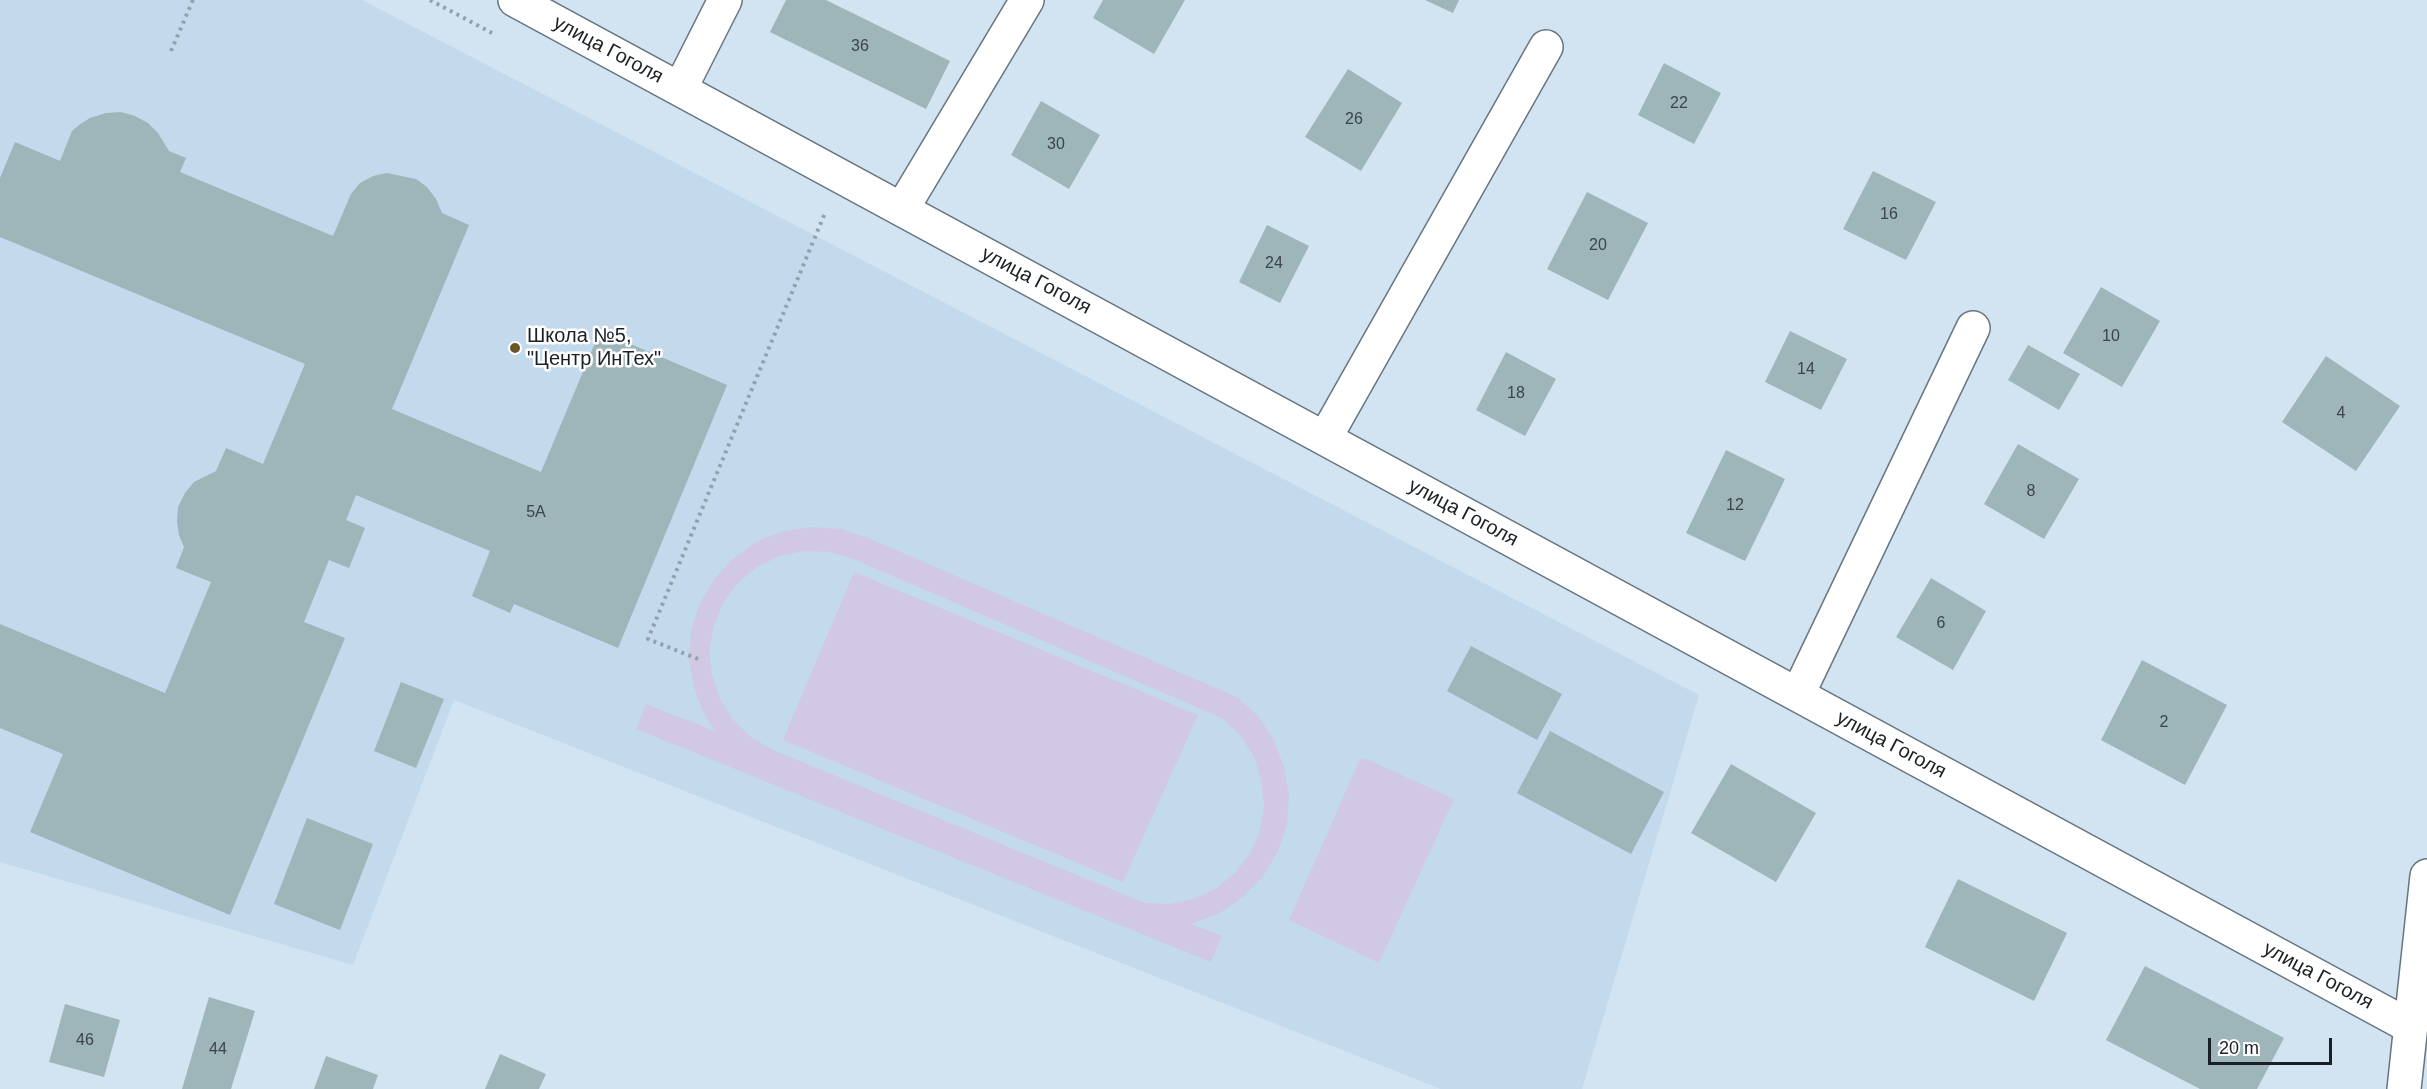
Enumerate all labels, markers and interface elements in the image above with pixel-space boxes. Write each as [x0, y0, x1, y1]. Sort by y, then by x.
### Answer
street label: улица Гоголя [549, 11, 667, 89]
house number: 36 [851, 37, 869, 57]
house number: 22 [1670, 94, 1688, 114]
house number: 26 [1345, 110, 1363, 130]
house number: 30 [1047, 135, 1065, 155]
house number: 16 [1880, 205, 1898, 225]
house number: 20 [1589, 236, 1607, 256]
street label: улица Гоголя [977, 242, 1095, 320]
house number: 24 [1265, 254, 1283, 274]
place label: Школа №5, "Центр ИнТех" [527, 324, 661, 371]
house number: 10 [2102, 327, 2120, 347]
marker: Школа №5, "Центр ИнТех" [508, 341, 522, 355]
house number: 14 [1797, 360, 1815, 380]
house number: 18 [1507, 384, 1525, 404]
house number: 4 [2337, 404, 2345, 424]
street label: улица Гоголя [1404, 474, 1522, 552]
house number: 8 [2027, 482, 2035, 502]
house number: 12 [1726, 496, 1744, 516]
house number: 5А [526, 503, 546, 523]
house number: 6 [1937, 614, 1945, 634]
street label: улица Гоголя [1832, 706, 1950, 784]
house number: 2 [2160, 713, 2168, 733]
street label: улица Гоголя [2259, 937, 2377, 1015]
scale bar [2211, 1026, 2336, 1064]
house number: 46 [76, 1031, 94, 1051]
text: 20 m [2219, 1038, 2259, 1058]
house number: 44 [209, 1040, 227, 1060]

